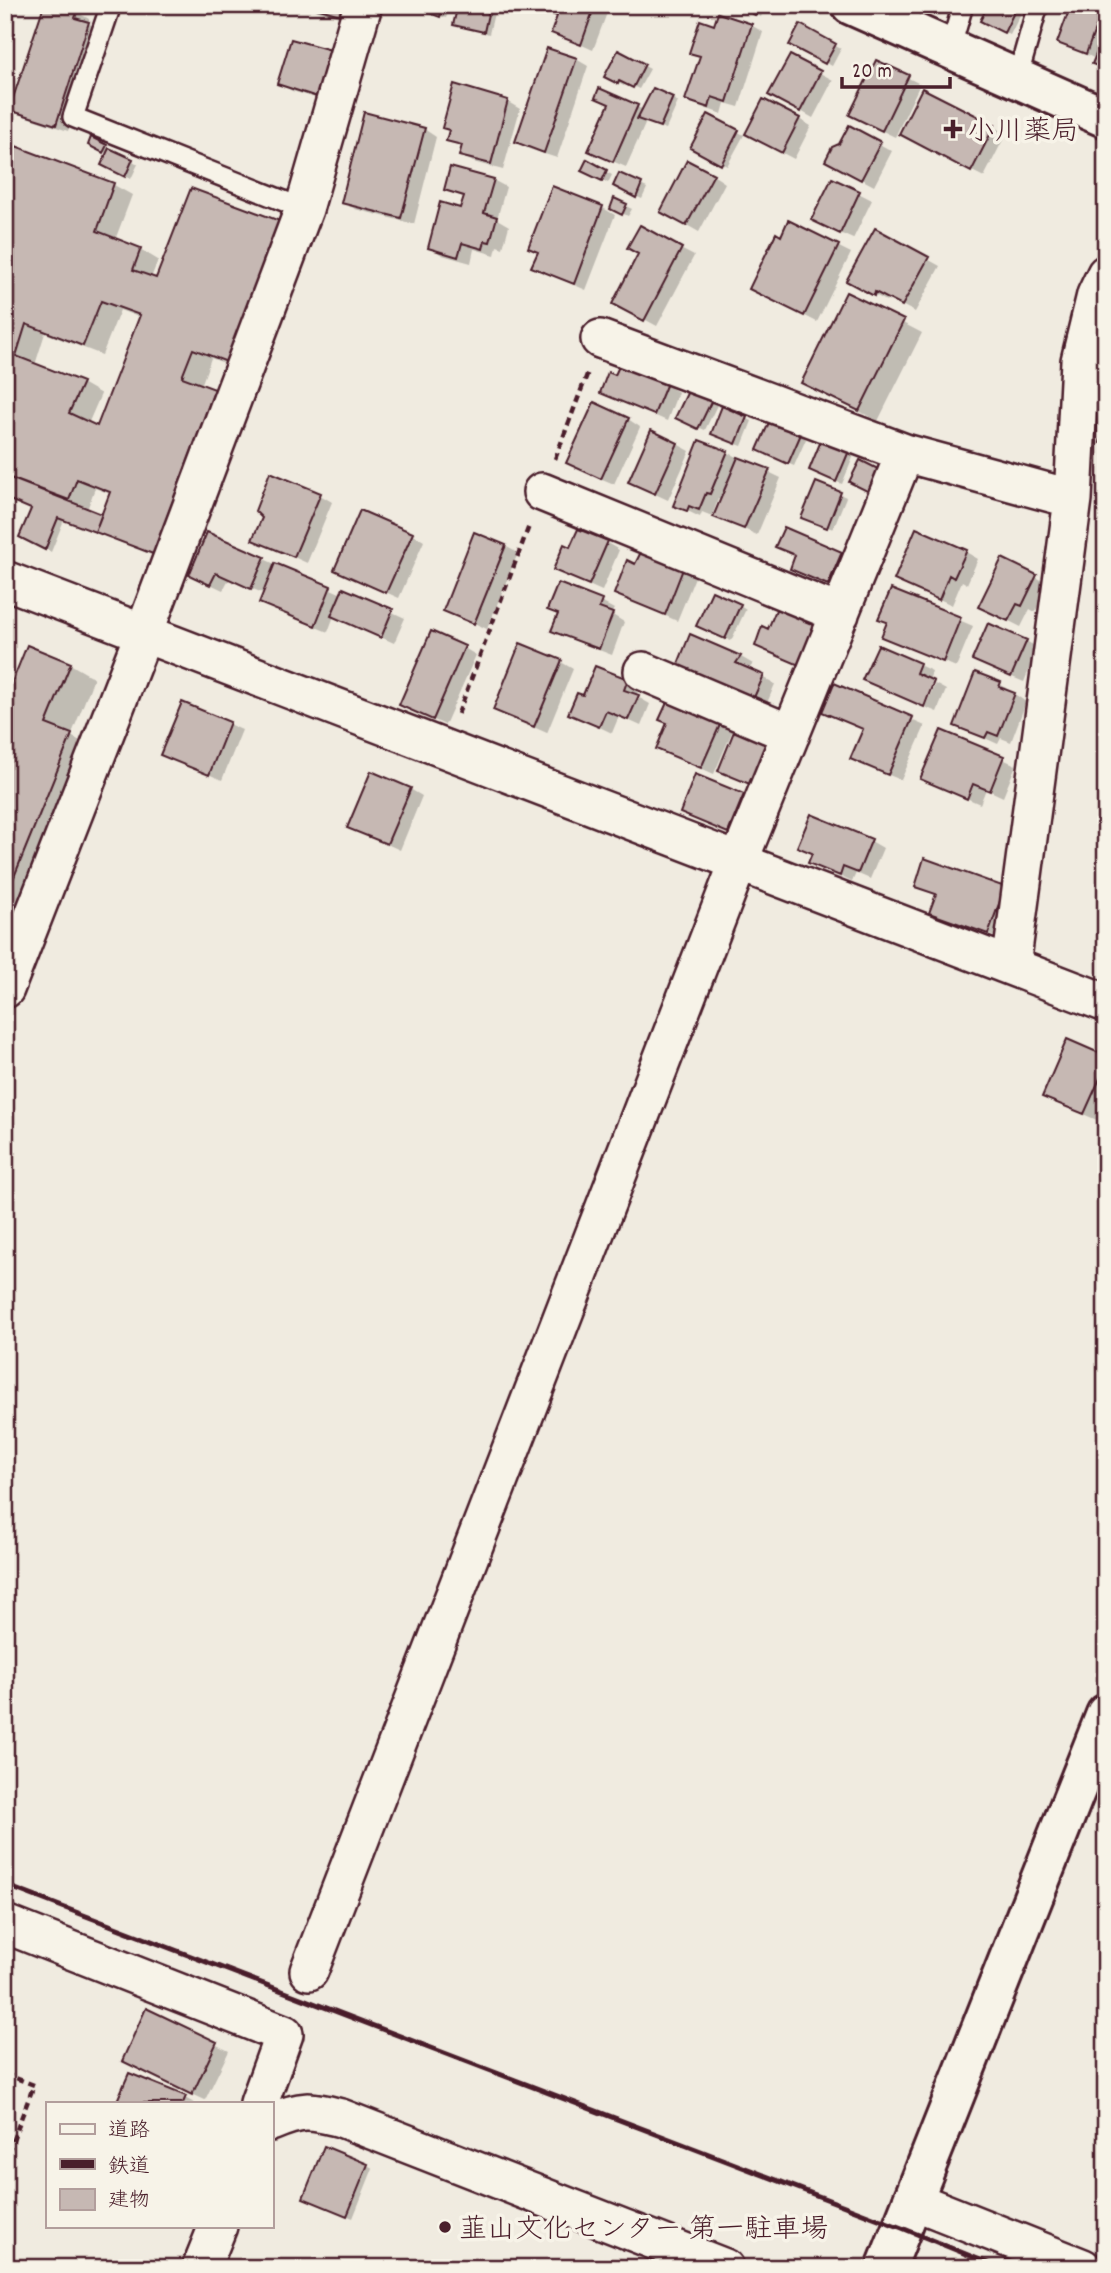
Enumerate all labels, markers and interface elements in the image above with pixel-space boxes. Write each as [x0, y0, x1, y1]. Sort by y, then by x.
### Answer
scale bar [842, 46, 950, 90]
text: 20 m [852, 58, 892, 88]
place label: 小川薬局 [967, 114, 1079, 154]
marker: 小川薬局 [945, 121, 961, 137]
legend [46, 2102, 273, 2228]
text: 道路 [108, 2117, 150, 2147]
text: 鉄道 [108, 2153, 150, 2183]
text: 建物 [108, 2187, 150, 2217]
place label: 韮山文化センター 第一駐車場 [459, 2212, 828, 2252]
marker: 韮山文化センター 第一駐車場 [437, 2219, 453, 2235]

